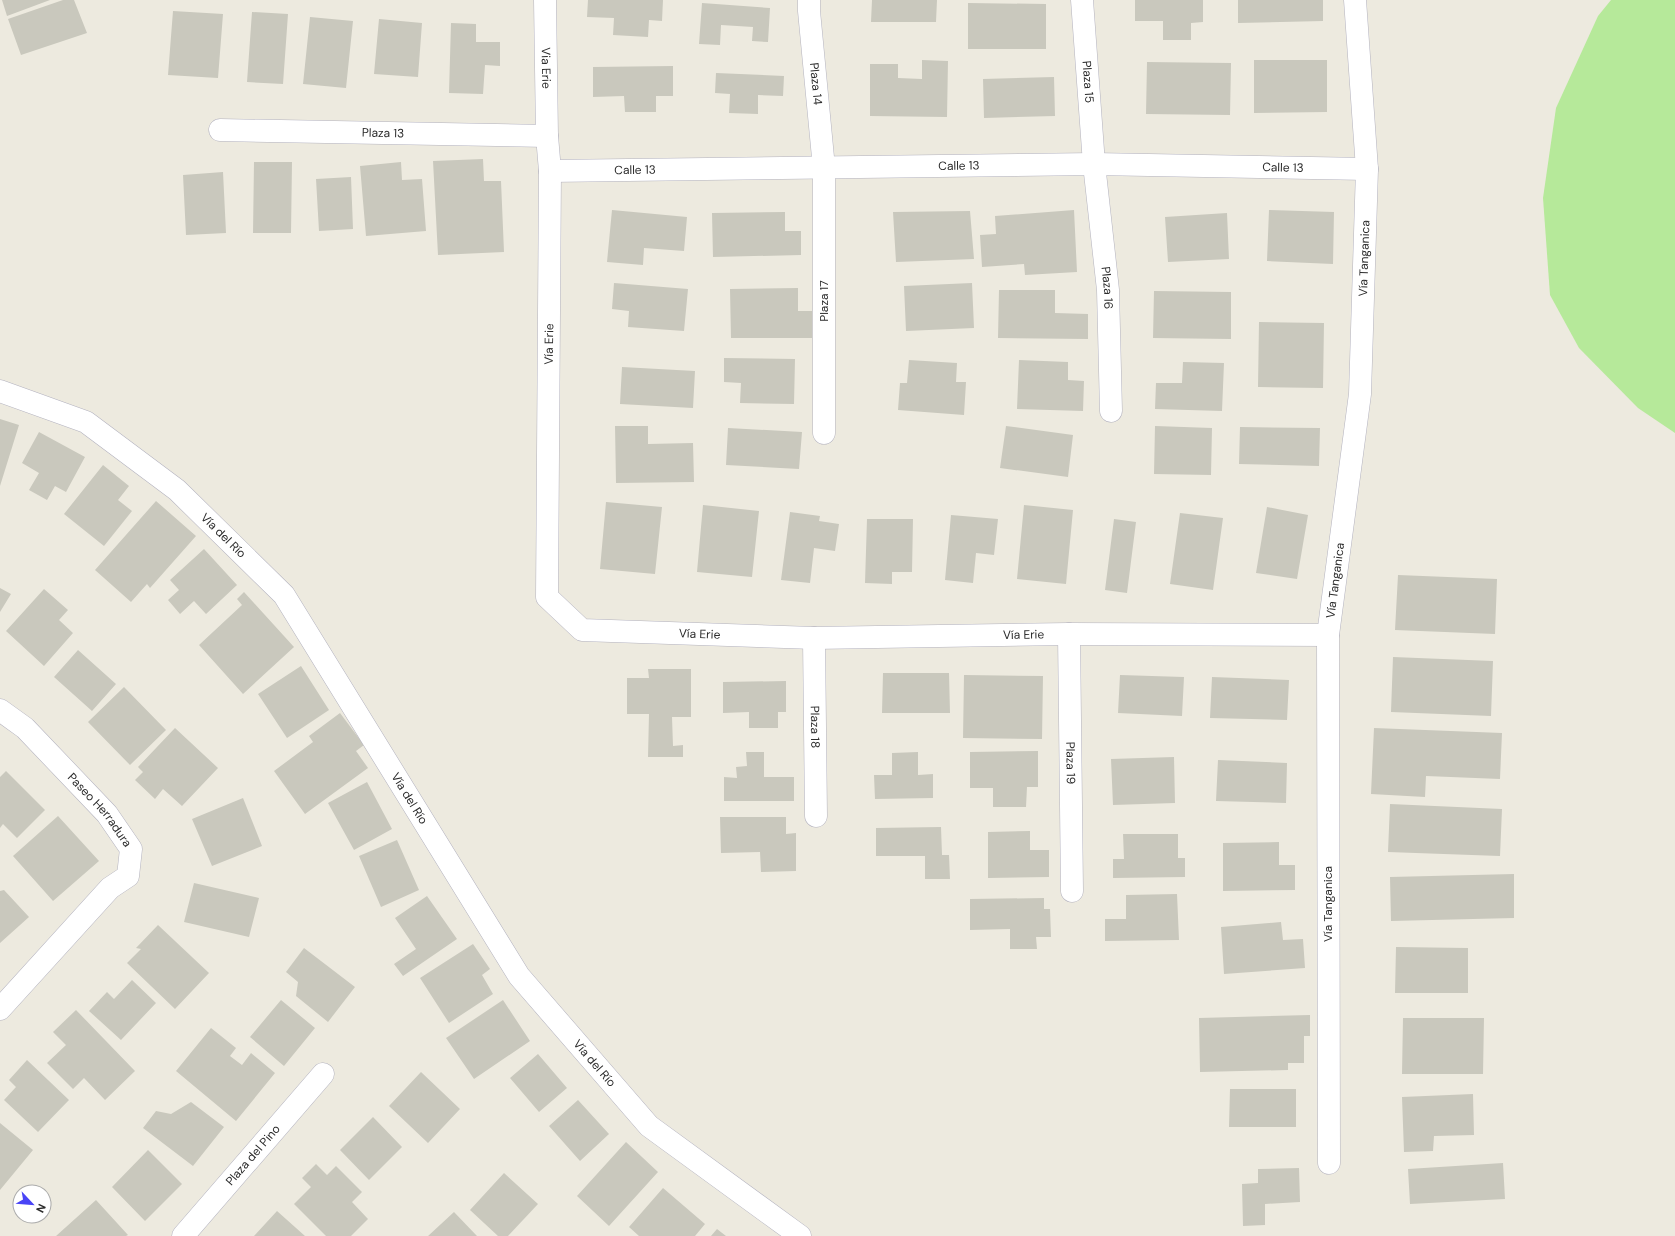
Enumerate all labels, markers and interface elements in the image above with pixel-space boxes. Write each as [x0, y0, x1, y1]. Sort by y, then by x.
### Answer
street label: Via Erie [538, 47, 554, 89]
street label: Plaza 15 [1078, 60, 1098, 104]
street label: Plaza 14 [806, 62, 826, 106]
street label: Plaza 13 [362, 125, 404, 141]
street label: Calle 13 [938, 157, 980, 174]
street label: Calle 13 [1262, 159, 1304, 176]
street label: Calle 13 [614, 162, 656, 178]
street label: Vía Tanganica [1355, 220, 1373, 296]
street label: Plaza 16 [1097, 266, 1116, 309]
street label: Plaza 17 [816, 280, 832, 322]
street label: Vía Erie [541, 323, 557, 365]
street label: Vía del Río [197, 510, 250, 561]
street label: Vía Tanganica [1322, 542, 1348, 619]
street label: Vía Erie [679, 625, 721, 643]
street label: Vía Erie [1003, 626, 1045, 643]
street label: Plaza 18 [807, 706, 823, 748]
street label: Plaza 19 [1062, 742, 1079, 784]
street label: Paseo Herradura [64, 770, 135, 850]
street label: Vía del Río [388, 770, 431, 827]
street label: Vía Tanganica [1320, 866, 1336, 942]
street label: Vía del Río [570, 1036, 620, 1090]
street label: Plaza del Pino [222, 1121, 284, 1189]
north arrow [12, 1184, 52, 1224]
text: N [33, 1202, 49, 1215]

